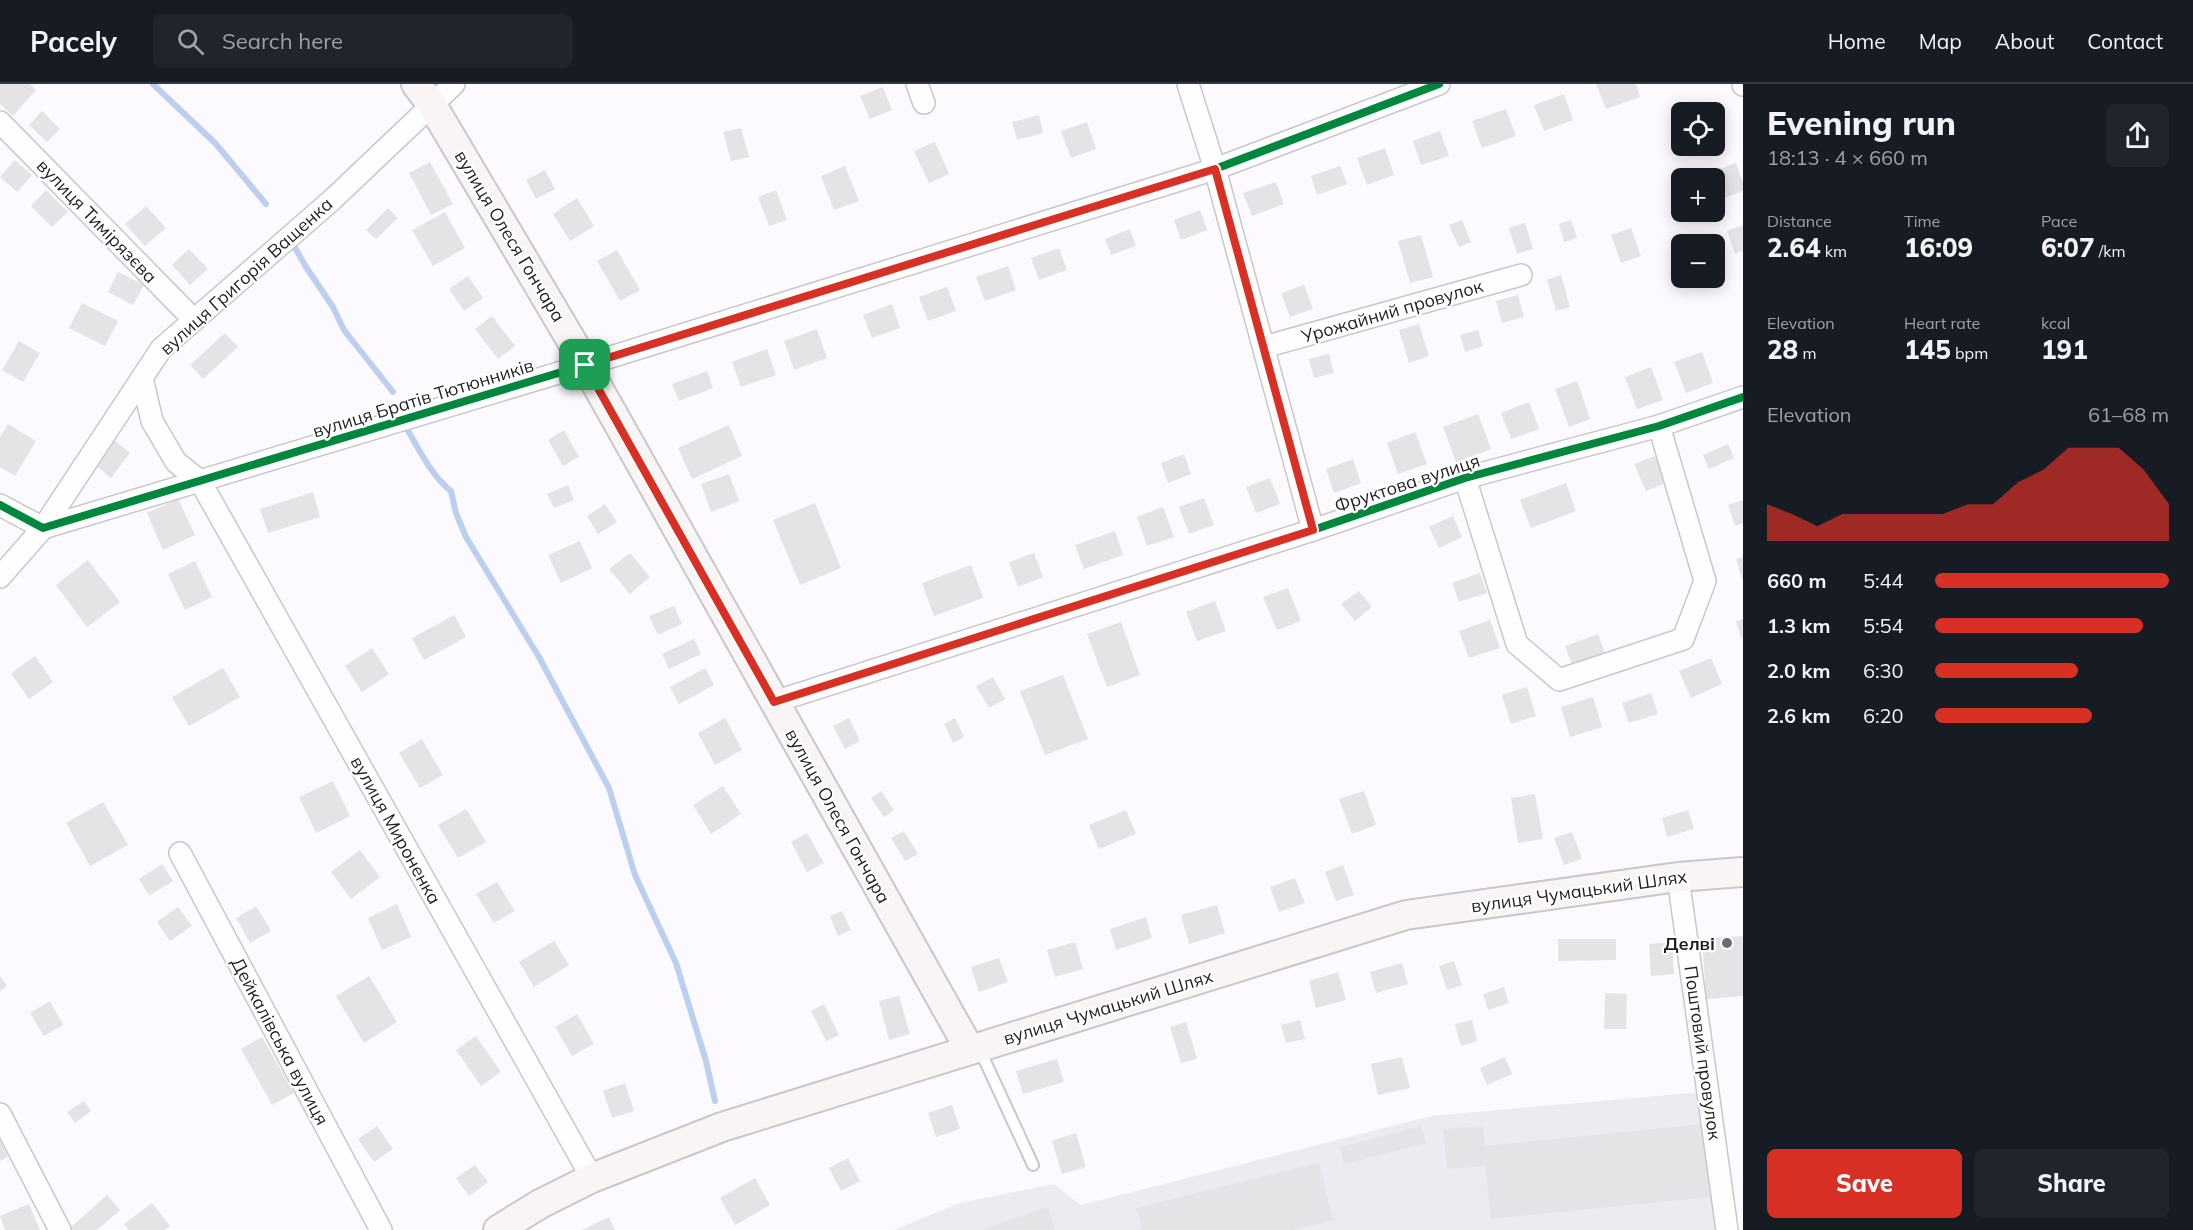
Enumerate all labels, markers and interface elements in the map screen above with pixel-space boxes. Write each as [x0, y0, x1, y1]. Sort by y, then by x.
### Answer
search box [153, 14, 573, 68]
text: Pacely [30, 24, 117, 59]
icon: search [174, 25, 207, 58]
text: Search here [222, 27, 343, 55]
text: Home [1828, 28, 1886, 54]
text: Map [1919, 28, 1962, 54]
text: About [1995, 28, 2054, 54]
text: Contact [2087, 28, 2163, 54]
map controls [1671, 102, 1725, 288]
button: locate [1671, 102, 1725, 156]
text: Evening run [1767, 102, 1956, 143]
button: share [2106, 104, 2169, 167]
text: 18:13 · 4 × 660 m [1767, 145, 1928, 170]
street label: вулиця Олеся Гончара [450, 146, 570, 326]
street label: вулиця Тимірязєва [32, 154, 162, 288]
button: + [1671, 168, 1725, 222]
street label: вулиця Григорія Ващенка [155, 192, 337, 360]
text: Distance [1767, 211, 1832, 231]
text: Time [1904, 211, 1940, 231]
text: Pace [2041, 211, 2077, 231]
text: 2.64 [1767, 231, 1821, 264]
text: 16:09 [1904, 231, 1973, 264]
text: 6:07 [2041, 231, 2095, 264]
button: − [1671, 234, 1725, 288]
text: km [1821, 241, 1847, 261]
text: /km [2095, 241, 2126, 261]
street label: Урожайний провулок [1298, 274, 1486, 348]
text: Elevation [1767, 313, 1835, 333]
text: Heart rate [1904, 313, 1980, 333]
text: kcal [2041, 313, 2070, 333]
text: 28 [1767, 333, 1798, 366]
text: 145 [1904, 333, 1951, 366]
text: 191 [2041, 333, 2088, 366]
pin [559, 339, 610, 390]
text: m [1798, 343, 1816, 363]
text: bpm [1951, 343, 1988, 363]
icon: arrive [568, 348, 601, 381]
street label: вулиця Братів Тютюнників [310, 353, 536, 443]
text: Elevation [1767, 402, 1852, 427]
text: 61–68 m [2088, 402, 2169, 427]
street label: Фруктова вулиця [1331, 449, 1483, 517]
text: 660 m [1767, 568, 1826, 593]
text: 5:44 [1863, 568, 1904, 593]
text: 1.3 km [1767, 613, 1830, 638]
text: 5:54 [1863, 613, 1904, 638]
text: 2.0 km [1767, 658, 1830, 683]
text: 6:30 [1863, 658, 1904, 683]
text: 2.6 km [1767, 703, 1830, 728]
text: 6:20 [1863, 703, 1904, 728]
street label: вулиця Олеся Гончара [780, 725, 896, 907]
street label: вулиця Мироненка [346, 752, 446, 908]
street label: вулиця Чумацький Шлях [1470, 864, 1689, 918]
place label: Делві [1664, 932, 1715, 955]
marker: Делві [1720, 936, 1734, 950]
street label: Дейкалівська вулиця [226, 953, 334, 1129]
street label: вулиця Чумацький Шлях [1001, 964, 1216, 1050]
street label: Поштовий провулок [1679, 964, 1727, 1142]
button: Save [1767, 1149, 1962, 1218]
button: Share [1974, 1149, 2169, 1218]

